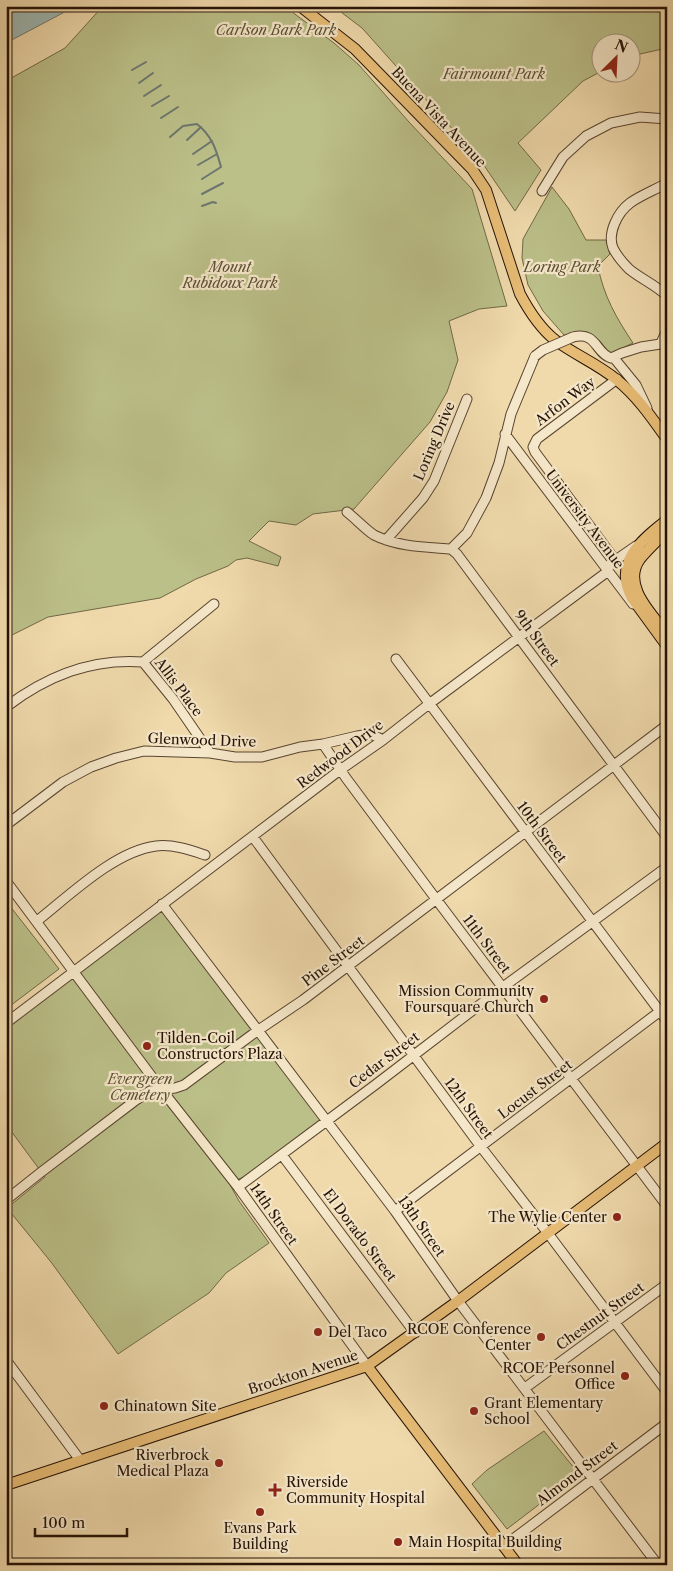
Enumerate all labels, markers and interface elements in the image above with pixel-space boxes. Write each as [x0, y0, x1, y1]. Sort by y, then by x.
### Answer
park label: Carlson Bark Park [216, 21, 337, 39]
north arrow [590, 32, 640, 82]
text: N [612, 35, 631, 57]
street label: Buena Vista Avenue [388, 63, 490, 171]
park label: Fairmount Park [442, 65, 546, 83]
park label: Mount Rubidoux Park [182, 258, 278, 292]
park label: Loring Park [522, 258, 601, 276]
street label: Arfon Way [531, 372, 599, 430]
street label: Loring Drive [409, 399, 459, 483]
street label: University Avenue [542, 466, 628, 572]
street label: 9th Street [511, 606, 564, 670]
street label: Allis Place [151, 653, 207, 720]
street label: Redwood Drive [293, 716, 387, 792]
street label: Glenwood Drive [147, 729, 257, 751]
street label: 10th Street [513, 798, 571, 866]
street label: 11th Street [459, 911, 515, 977]
street label: Pine Street [298, 932, 368, 990]
place label: Mission Community Foursquare Church [398, 982, 534, 1016]
marker: Mission Community Foursquare Church [538, 993, 550, 1005]
street label: Cedar Street [345, 1028, 423, 1092]
place label: Tilden-Coil Constructors Plaza [157, 1029, 283, 1063]
marker: Tilden-Coil Constructors Plaza [141, 1040, 153, 1052]
street label: Locust Street [494, 1055, 576, 1123]
park label: Evergreen Cemetery [106, 1070, 173, 1104]
street label: 12th Street [441, 1074, 497, 1142]
street label: 14th Street [246, 1180, 302, 1248]
street label: El Dorado Street [319, 1185, 401, 1285]
street label: 13th Street [394, 1192, 450, 1260]
place label: The Wylie Center [488, 1208, 607, 1226]
marker: The Wylie Center [611, 1211, 623, 1223]
street label: Chestnut Street [553, 1278, 647, 1354]
place label: RCOE Conference Center [407, 1320, 531, 1354]
place label: Del Taco [328, 1323, 387, 1341]
marker: Del Taco [312, 1326, 324, 1338]
marker: RCOE Conference Center [535, 1331, 547, 1343]
street label: Brockton Avenue [246, 1346, 360, 1398]
place label: RCOE Personnel Office [502, 1359, 615, 1393]
marker: RCOE Personnel Office [619, 1370, 631, 1382]
place label: Grant Elementary School [484, 1394, 603, 1428]
place label: Chinatown Site [114, 1397, 217, 1415]
marker: Chinatown Site [98, 1400, 110, 1412]
marker: Grant Elementary School [468, 1405, 480, 1417]
street label: Almond Street [532, 1437, 621, 1510]
place label: Riverbrock Medical Plaza [117, 1446, 210, 1480]
marker: Riverbrock Medical Plaza [213, 1457, 225, 1469]
place label: Riverside Community Hospital [286, 1473, 425, 1507]
marker: Riverside Community Hospital [268, 1483, 282, 1497]
scale bar [35, 1506, 128, 1538]
marker: Evans Park Building [254, 1506, 266, 1518]
text: 100 m [42, 1513, 85, 1532]
place label: Evans Park Building [223, 1519, 297, 1553]
place label: Main Hospital Building [408, 1533, 562, 1551]
marker: Main Hospital Building [392, 1536, 404, 1548]

